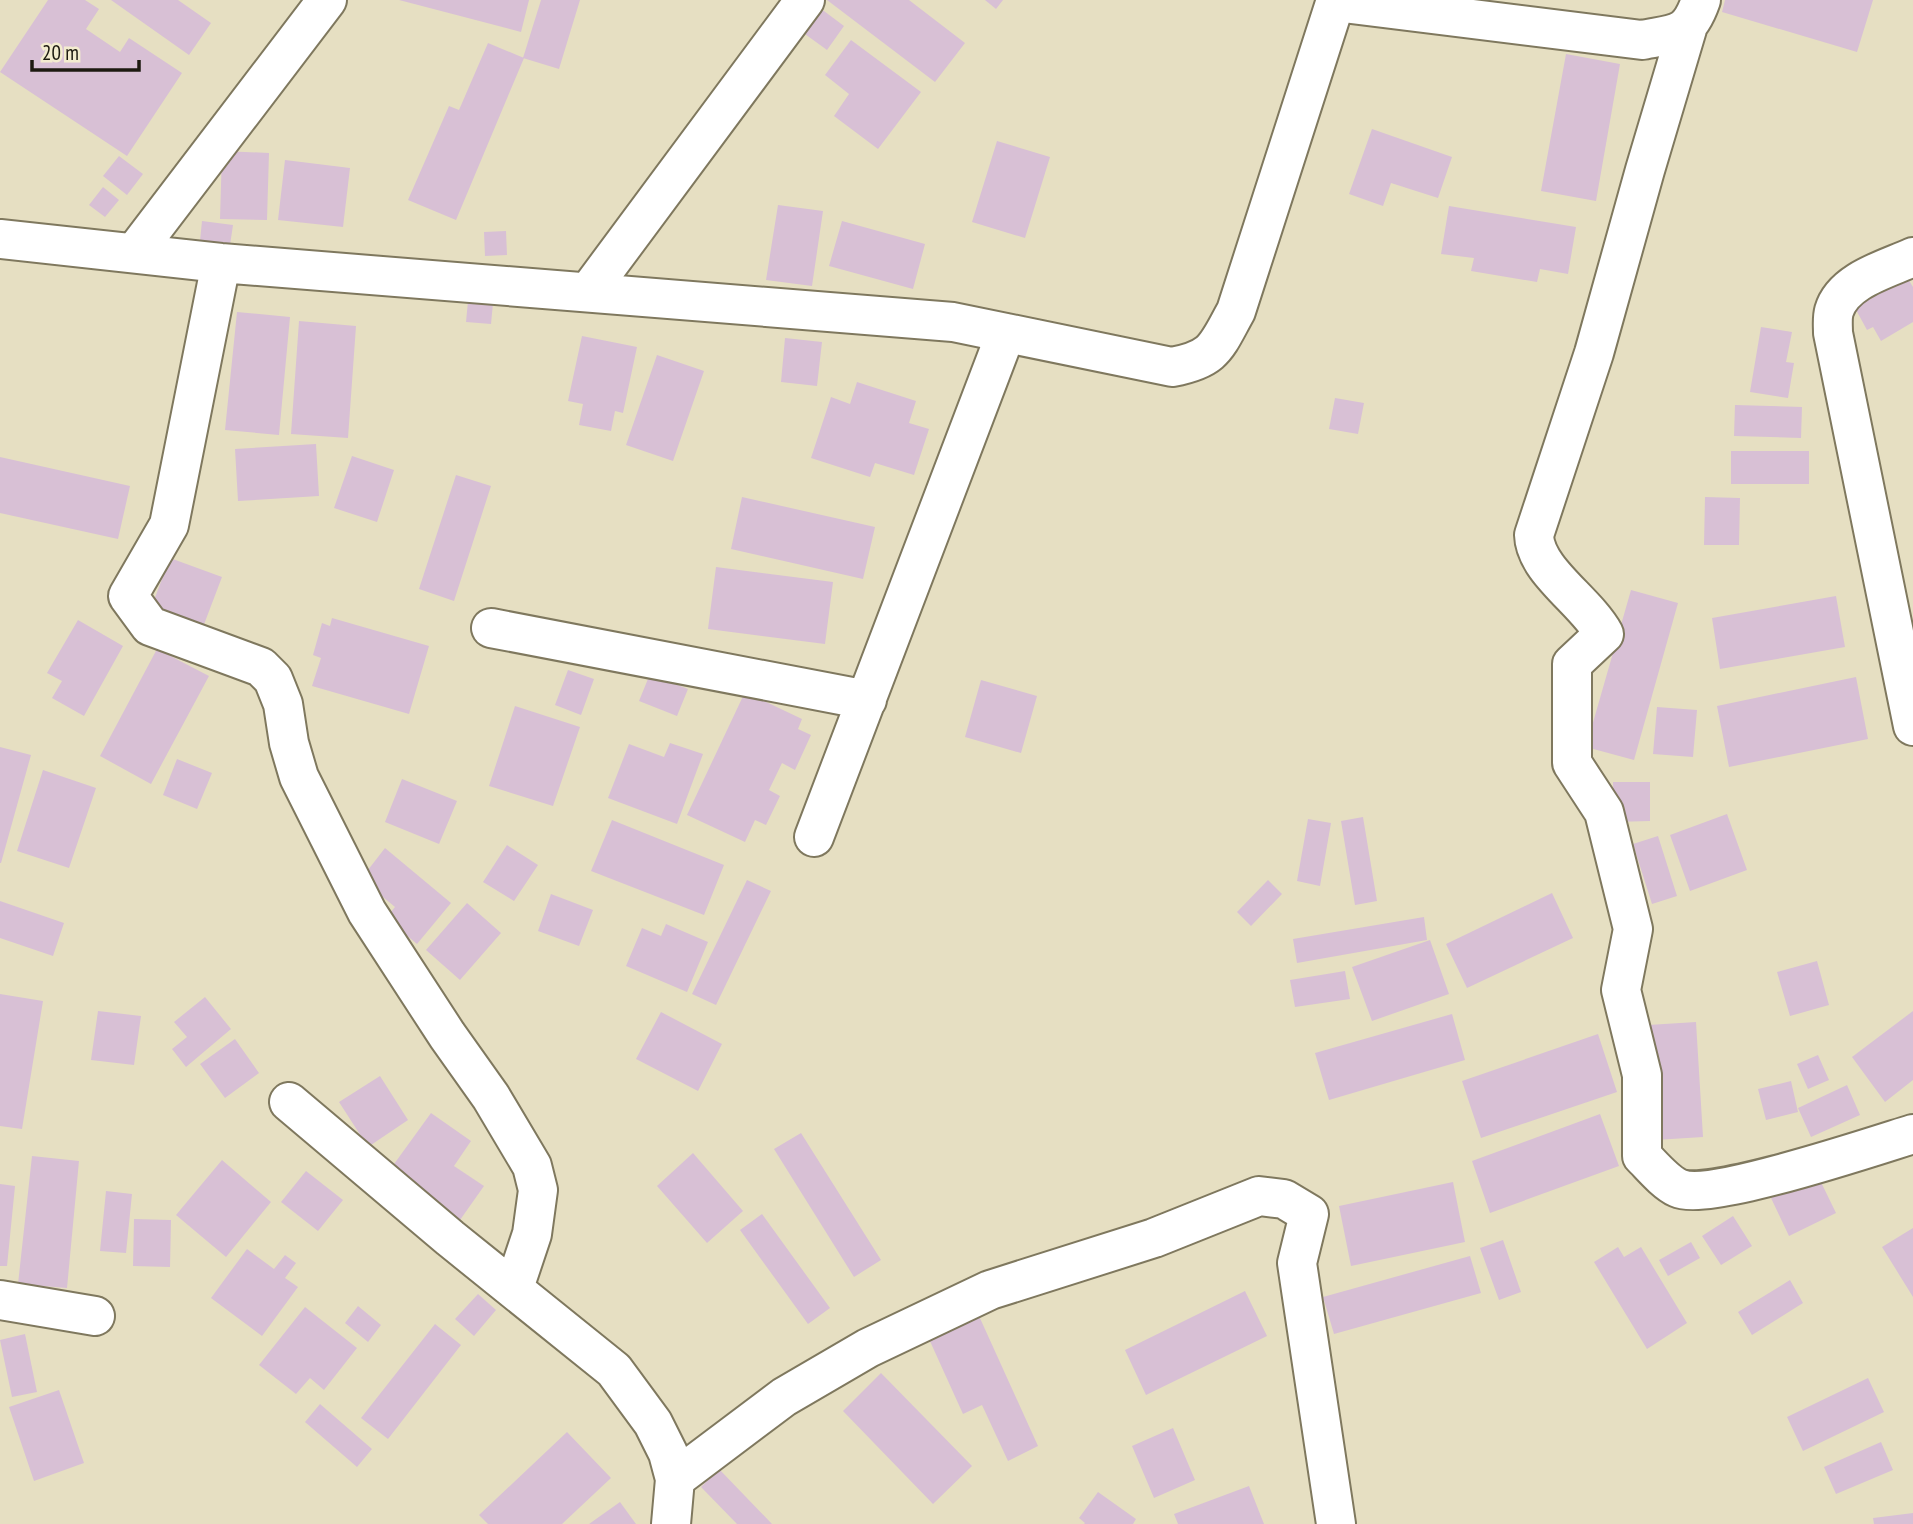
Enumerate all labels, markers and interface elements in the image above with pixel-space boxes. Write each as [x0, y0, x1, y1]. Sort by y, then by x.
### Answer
scale bar [32, 28, 138, 72]
text: 20 m [42, 39, 79, 66]

